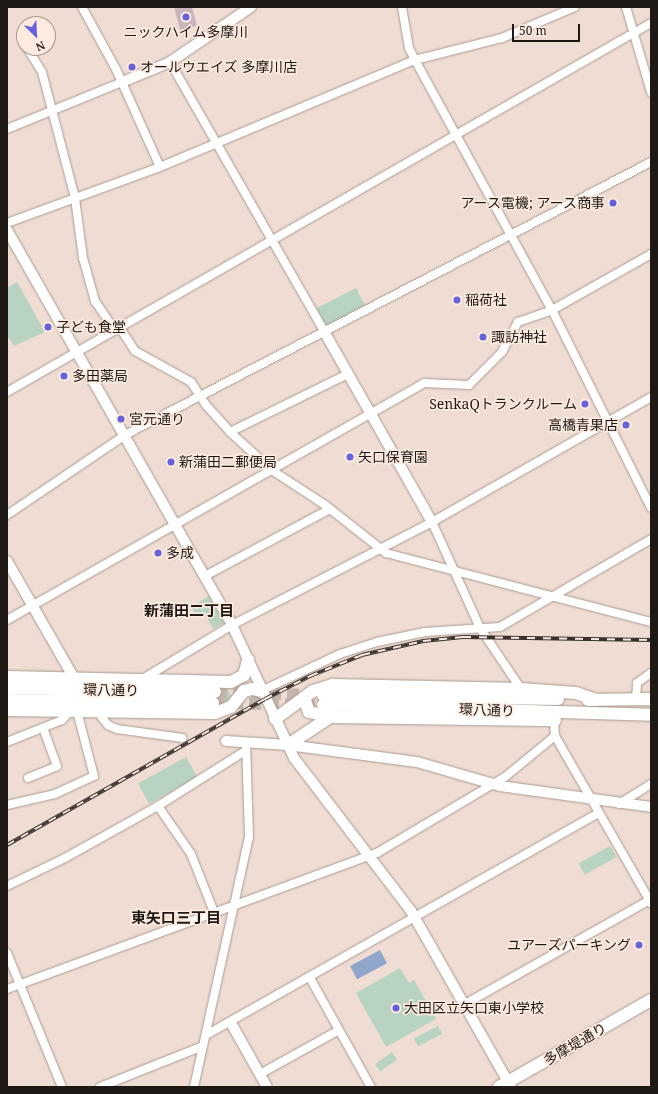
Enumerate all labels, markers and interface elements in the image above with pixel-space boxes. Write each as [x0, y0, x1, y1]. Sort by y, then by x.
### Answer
marker: ニックハイム多摩川 [181, 12, 191, 22]
north arrow [16, 16, 56, 56]
scale bar [514, 16, 582, 42]
text: 50 m [519, 22, 547, 39]
place label: ニックハイム多摩川 [123, 24, 249, 40]
text: N [34, 38, 48, 55]
place label: オールウエイズ 多摩川店 [140, 59, 298, 75]
marker: オールウエイズ 多摩川店 [127, 62, 137, 72]
place label: アース電機; アース商事 [459, 195, 605, 211]
marker: アース電機; アース商事 [608, 198, 618, 208]
place label: 稲荷社 [465, 292, 507, 308]
marker: 稲荷社 [452, 295, 462, 305]
place label: 子ども食堂 [56, 319, 126, 335]
marker: 子ども食堂 [43, 322, 53, 332]
place label: 諏訪神社 [491, 329, 547, 345]
marker: 諏訪神社 [478, 332, 488, 342]
place label: 多田薬局 [72, 368, 128, 384]
marker: 多田薬局 [59, 371, 69, 381]
place label: SenkaQトランクルーム [428, 396, 577, 412]
marker: SenkaQトランクルーム [580, 399, 590, 409]
place label: 宮元通り [129, 411, 185, 427]
marker: 宮元通り [116, 414, 126, 424]
place label: 高橋青果店 [548, 417, 618, 433]
marker: 高橋青果店 [621, 420, 631, 430]
place label: 矢口保育園 [358, 449, 428, 465]
marker: 矢口保育園 [345, 452, 355, 462]
place label: 新蒲田二郵便局 [179, 454, 277, 470]
marker: 新蒲田二郵便局 [166, 457, 176, 467]
place label: 多成 [166, 545, 194, 561]
marker: 多成 [153, 548, 163, 558]
district label: 新蒲田二丁目 [144, 602, 234, 620]
street label: 環八通り [83, 681, 139, 699]
street label: 環八通り [459, 701, 515, 719]
district label: 東矢口三丁目 [131, 909, 221, 927]
place label: ユアーズパーキング [506, 937, 631, 953]
marker: ユアーズパーキング [634, 940, 644, 950]
place label: 大田区立矢口東小学校 [404, 1000, 544, 1016]
marker: 大田区立矢口東小学校 [391, 1003, 401, 1013]
street label: 多摩堤通り [540, 1019, 610, 1069]

